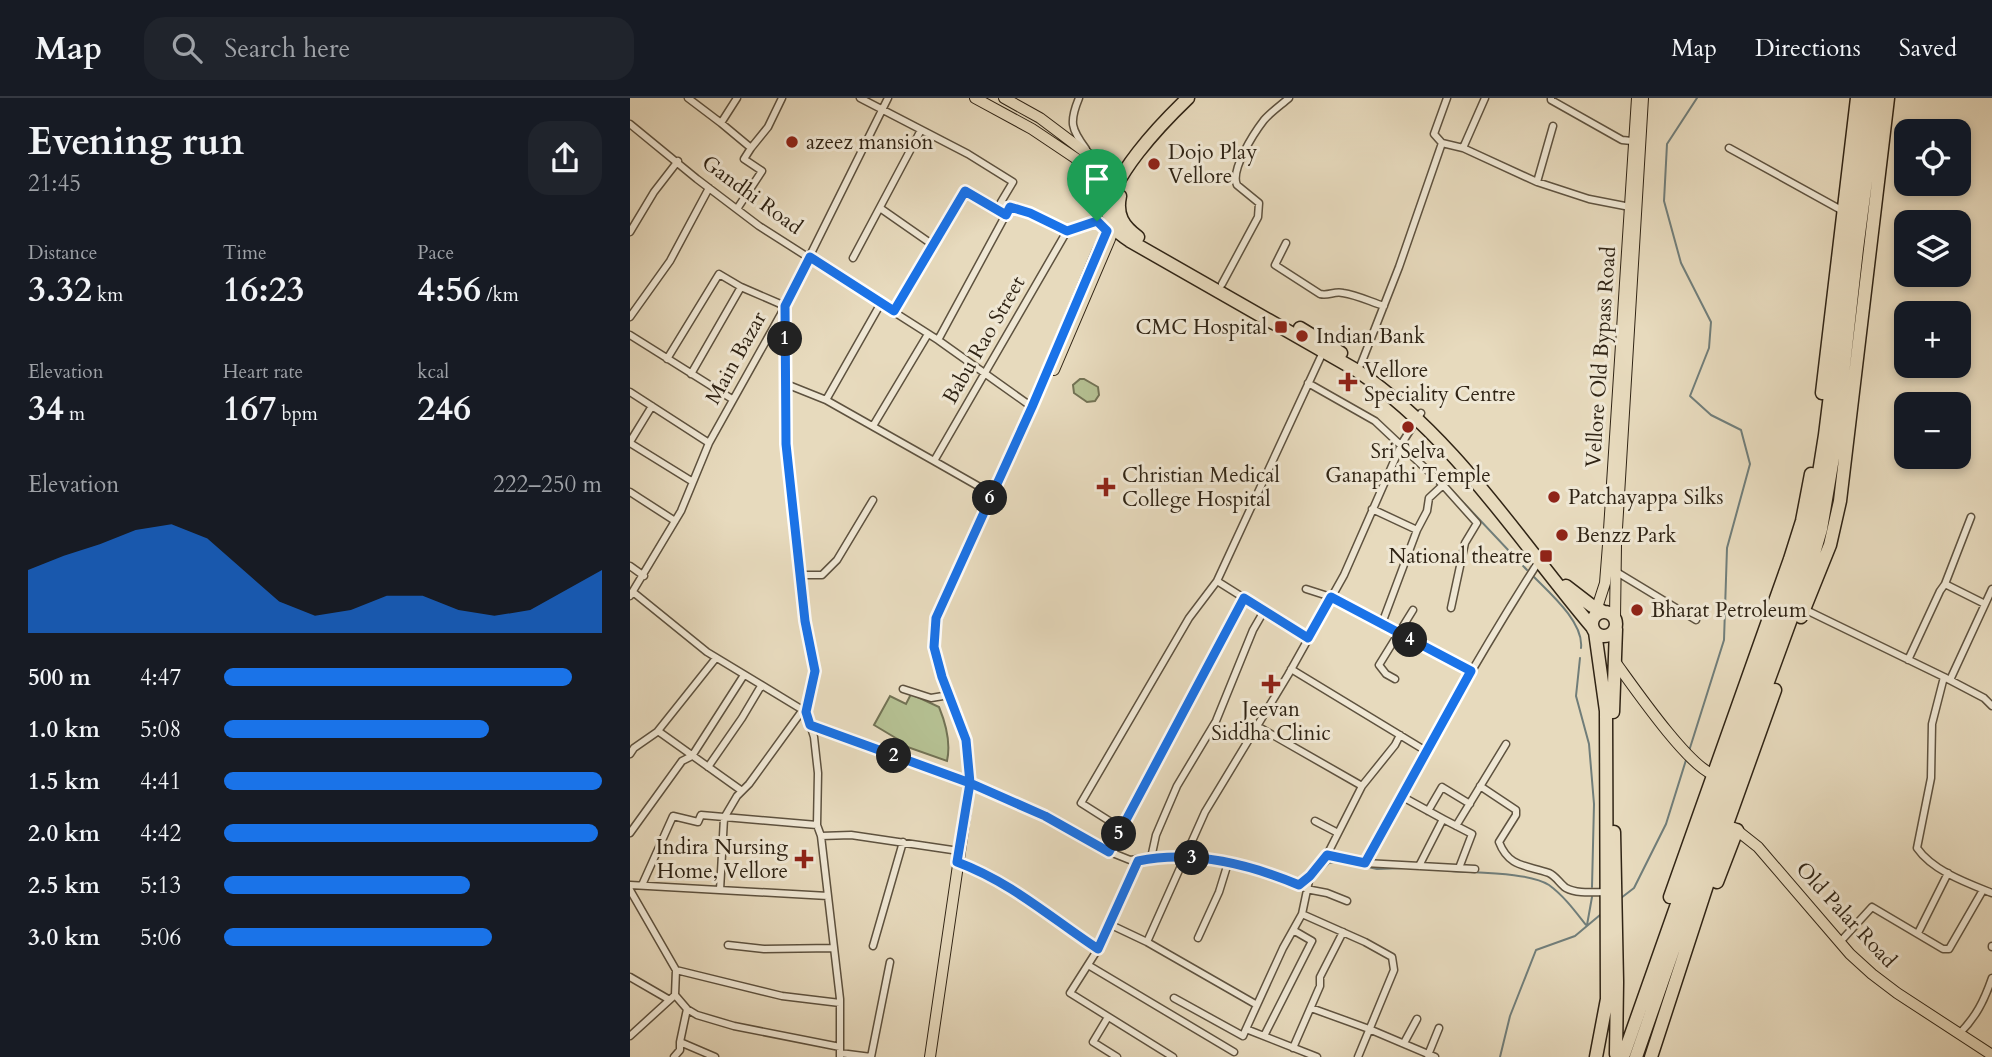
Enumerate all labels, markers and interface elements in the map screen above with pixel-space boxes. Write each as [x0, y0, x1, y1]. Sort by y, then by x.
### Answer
search box [144, 17, 634, 80]
text: Map [35, 26, 102, 71]
icon: search [168, 29, 206, 67]
text: Search here [224, 31, 350, 66]
text: Map [1671, 32, 1717, 65]
text: Directions [1755, 32, 1861, 65]
text: Saved [1899, 32, 1957, 65]
text: Evening run [28, 116, 244, 168]
map controls [1894, 119, 1971, 469]
button: locate [1894, 119, 1971, 196]
button: share [528, 121, 602, 195]
place label: azeez mansion [806, 128, 934, 157]
marker: azeez mansion [784, 134, 800, 150]
place label: Dojo Play Vellore [1168, 138, 1257, 191]
street label: Gandhi Road [696, 149, 808, 241]
pin [1067, 149, 1127, 221]
marker: Dojo Play Vellore [1146, 156, 1162, 172]
icon: arrive [1078, 160, 1116, 198]
text: 21:45 [28, 168, 81, 199]
button: layers [1894, 210, 1971, 287]
text: Distance [28, 240, 97, 266]
text: Time [223, 240, 267, 266]
text: Pace [417, 240, 454, 266]
street label: Vellore Old Bypass Road [1579, 245, 1623, 469]
text: 3.32 [28, 266, 92, 314]
text: 16:23 [223, 266, 305, 314]
text: 4:56 [417, 266, 481, 314]
street label: Babu Rao Street [936, 271, 1032, 409]
text: km [92, 282, 123, 308]
text: /km [481, 282, 519, 308]
button: + [1894, 301, 1971, 378]
street label: Main Bazar [699, 306, 774, 410]
place label: CMC Hospital [1135, 313, 1267, 342]
marker: CMC Hospital [1273, 319, 1289, 335]
pin: 1 [768, 322, 802, 356]
place label: Indian Bank [1316, 322, 1426, 351]
text: 1 [780, 325, 789, 351]
marker: Indian Bank [1294, 328, 1310, 344]
place label: Vellore Speciality Centre [1364, 356, 1516, 409]
text: Elevation [28, 359, 103, 385]
text: Heart rate [223, 359, 303, 385]
text: kcal [417, 359, 449, 385]
marker: Vellore Speciality Centre [1338, 372, 1358, 392]
text: 34 [28, 385, 64, 433]
text: 167 [223, 385, 276, 433]
text: 246 [417, 385, 471, 433]
button: − [1894, 392, 1971, 469]
text: m [64, 401, 85, 427]
text: bpm [276, 401, 318, 427]
marker: Sri Selva Ganapathi Temple [1400, 419, 1416, 435]
place label: Sri Selva Ganapathi Temple [1325, 437, 1491, 490]
place label: Christian Medical College Hospital [1122, 461, 1280, 514]
text: Elevation [28, 469, 119, 500]
text: 222–250 m [493, 469, 602, 500]
marker: Christian Medical College Hospital [1096, 477, 1116, 497]
pin: 6 [972, 480, 1008, 516]
place label: Patchayappa Silks [1568, 483, 1724, 512]
text: 6 [985, 484, 994, 510]
marker: Patchayappa Silks [1546, 489, 1562, 505]
place label: Benzz Park [1576, 521, 1677, 550]
marker: Benzz Park [1554, 527, 1570, 543]
place label: National theatre [1389, 542, 1532, 571]
marker: National theatre [1538, 548, 1554, 564]
place label: Bharat Petroleum [1651, 596, 1807, 625]
marker: Bharat Petroleum [1629, 602, 1645, 618]
pin: 4 [1392, 622, 1428, 658]
text: 4 [1405, 626, 1414, 652]
text: 500 m [28, 662, 91, 693]
text: 4:47 [140, 662, 181, 693]
marker: Jeevan Siddha Clinic [1261, 674, 1281, 694]
place label: Jeevan Siddha Clinic [1211, 695, 1331, 748]
text: 1.0 km [28, 714, 100, 745]
text: 5:08 [140, 714, 181, 745]
pin: 2 [876, 738, 912, 774]
text: 2 [889, 742, 898, 768]
text: 1.5 km [28, 766, 100, 797]
text: 4:41 [140, 766, 181, 797]
pin: 5 [1102, 816, 1136, 852]
text: 2.0 km [28, 818, 100, 849]
text: 4:42 [140, 818, 181, 849]
text: 5 [1114, 820, 1123, 846]
place label: Indira Nursing Home, Vellore [656, 833, 788, 886]
pin: 3 [1174, 840, 1210, 876]
text: 3 [1187, 844, 1196, 870]
marker: Indira Nursing Home, Vellore [794, 849, 814, 869]
street label: Old Palar Road [1789, 855, 1903, 975]
text: 2.5 km [28, 870, 100, 901]
text: 5:13 [140, 870, 181, 901]
text: 3.0 km [28, 922, 100, 953]
text: 5:06 [140, 922, 181, 953]

